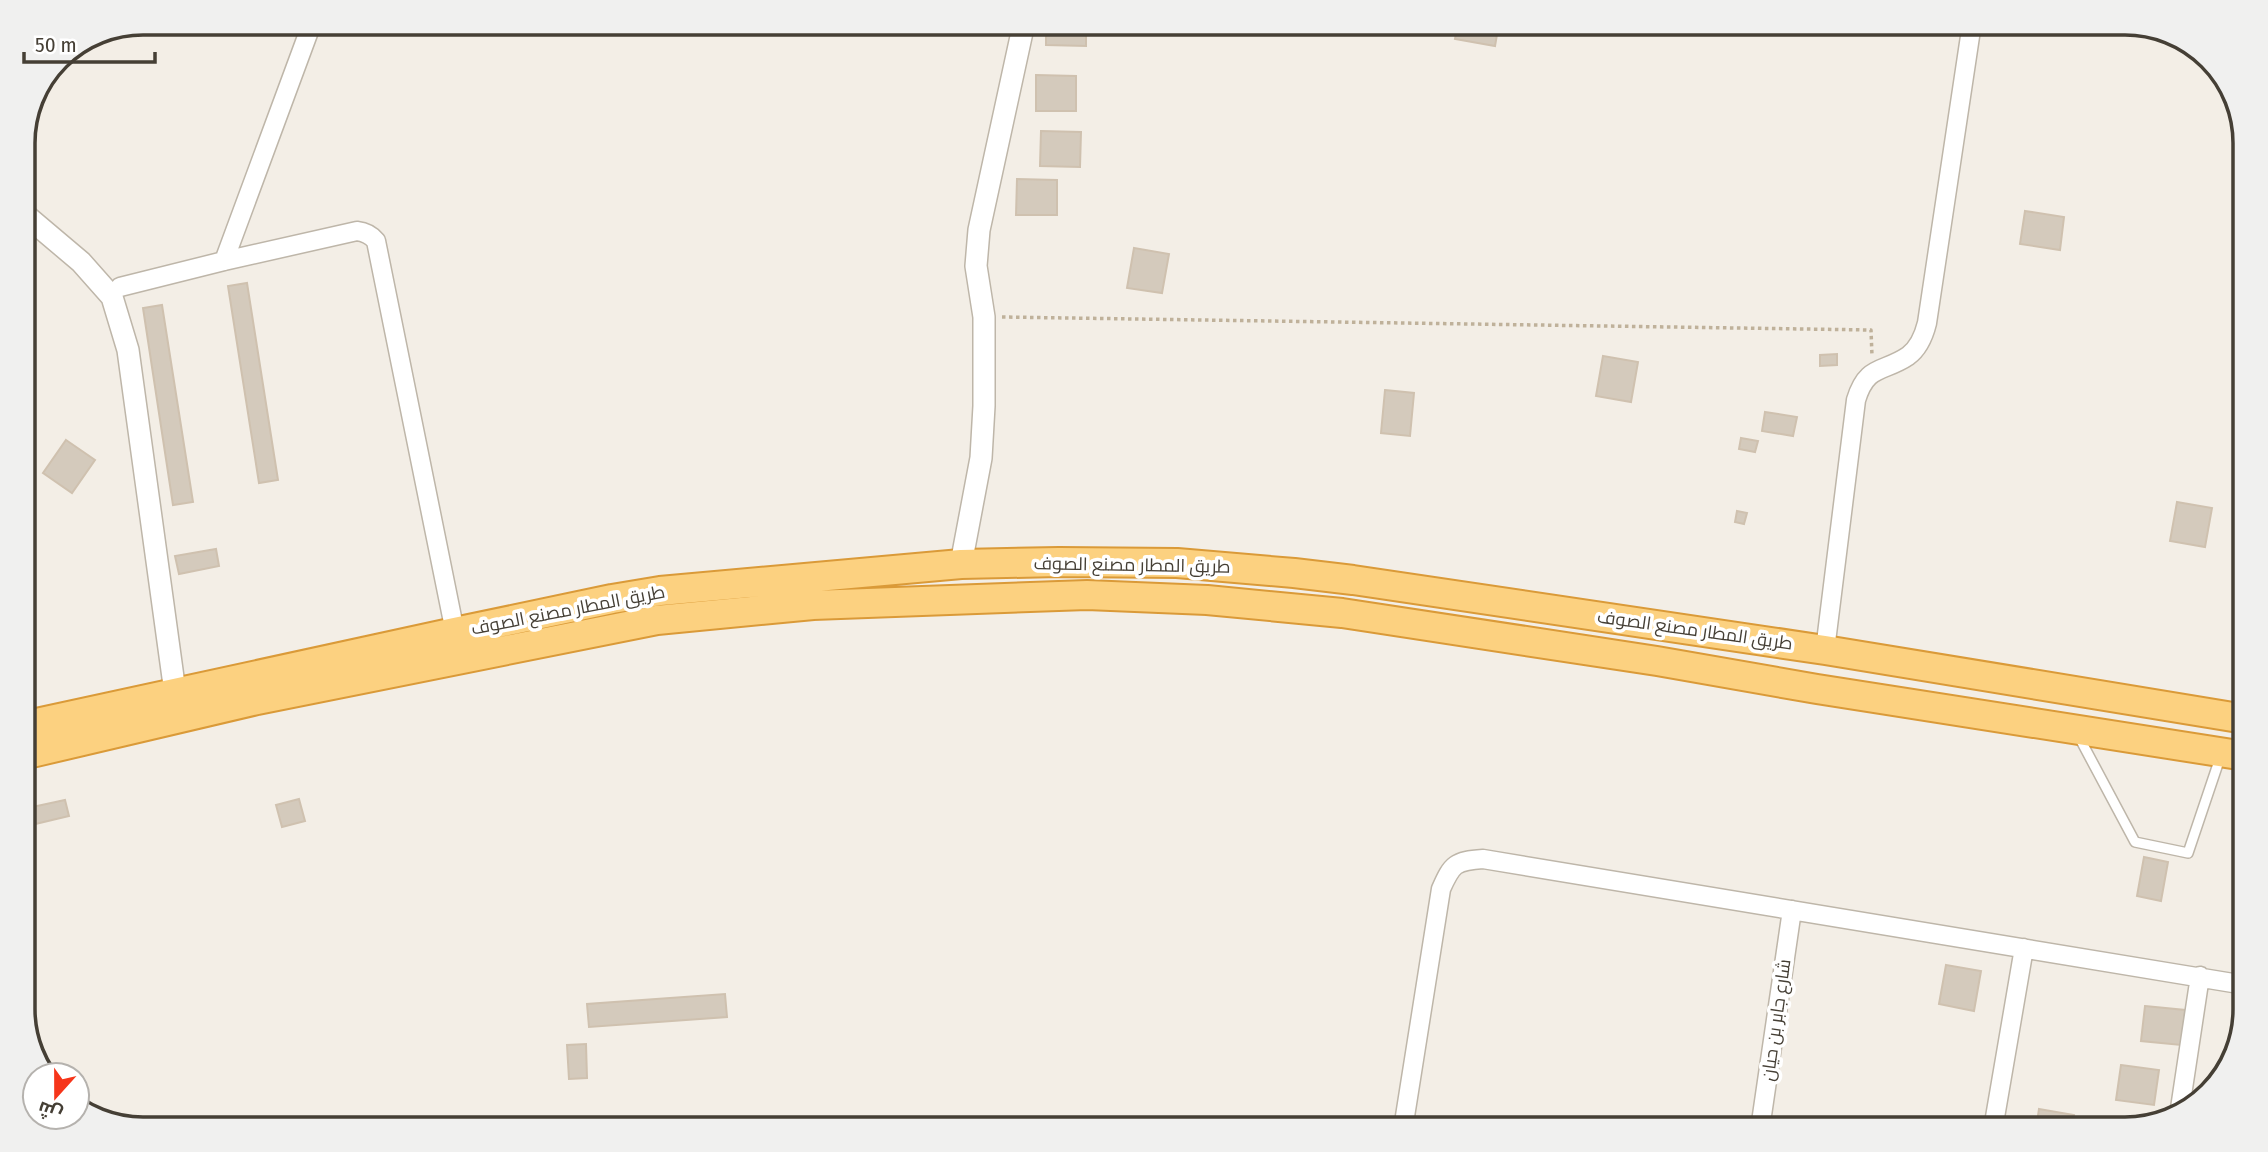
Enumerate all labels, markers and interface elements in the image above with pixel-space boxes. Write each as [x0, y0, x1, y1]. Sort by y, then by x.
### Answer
scale bar [24, 21, 156, 65]
text: 50 m [35, 32, 77, 58]
street label: طريق المطار مصنع الصوف [1033, 552, 1231, 579]
street label: طريق المطار مصنع الصوف [469, 580, 667, 641]
street label: طريق المطار مصنع الصوف [1596, 605, 1794, 656]
street label: شارع جابر بن حيان [1757, 958, 1796, 1083]
north arrow [21, 1061, 91, 1131]
text: ش [35, 1096, 66, 1127]

